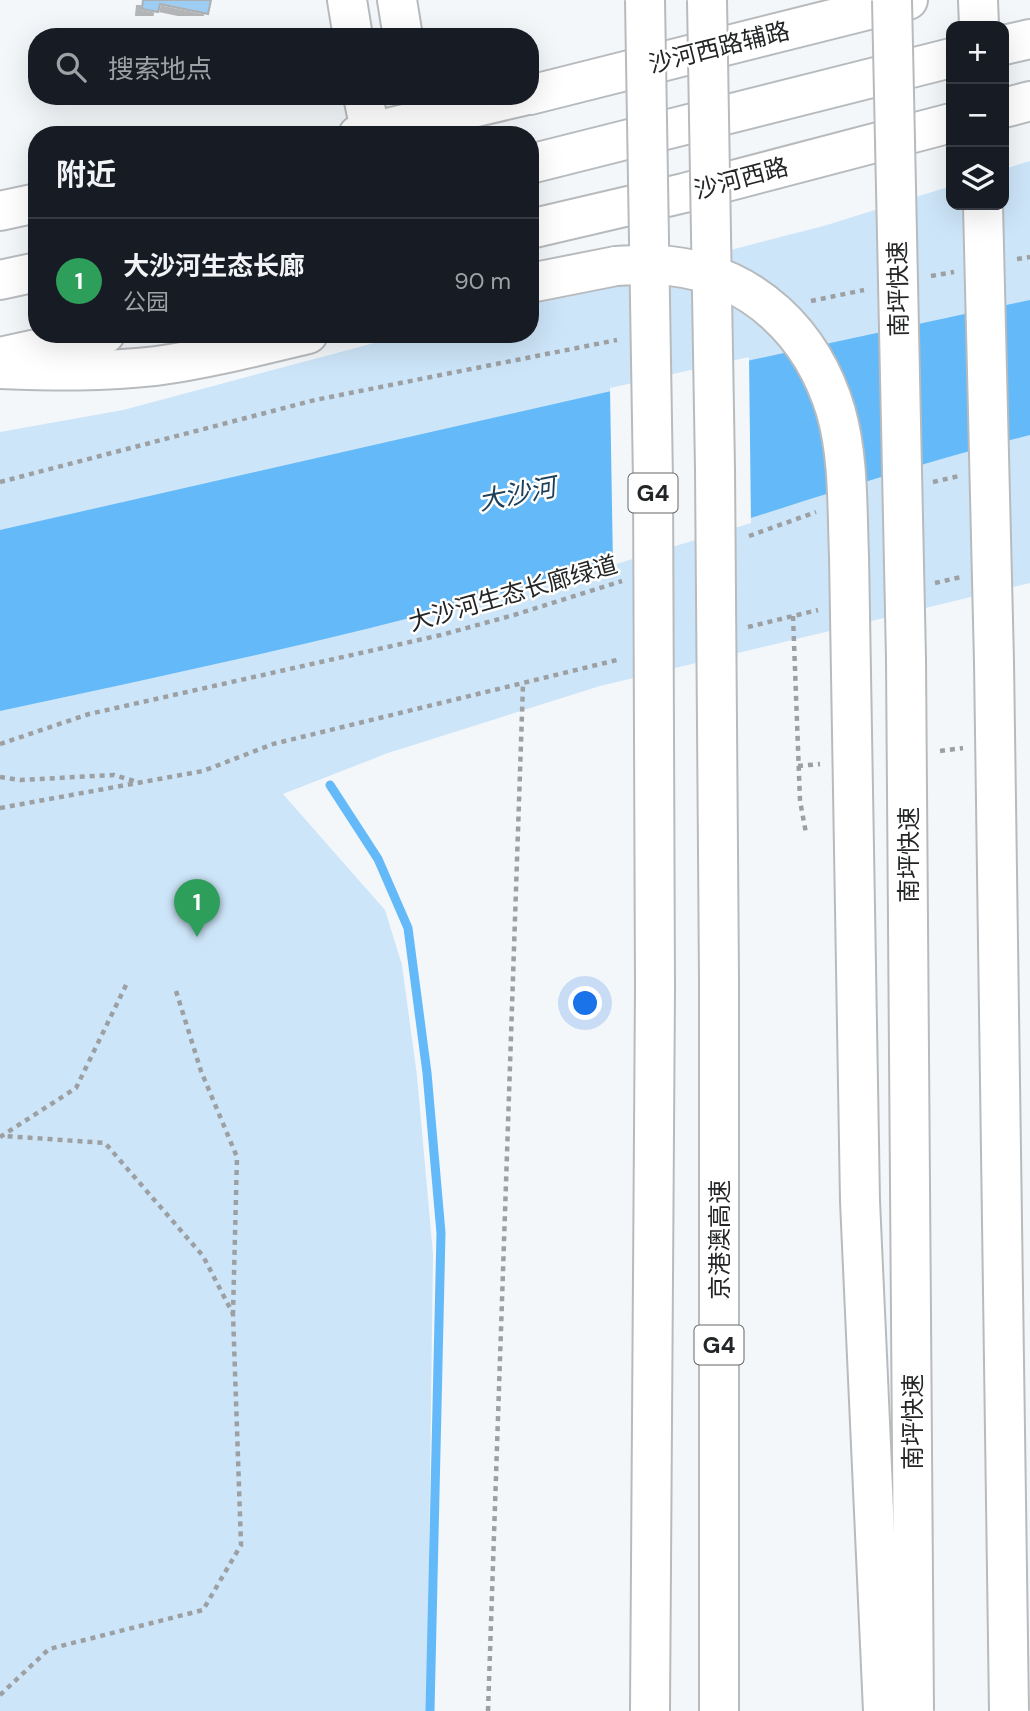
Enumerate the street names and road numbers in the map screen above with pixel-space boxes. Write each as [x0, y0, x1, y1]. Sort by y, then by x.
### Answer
street label: 沙河西路辅路 [645, 15, 793, 79]
street label: 沙河西路 [691, 151, 791, 205]
street label: 南坪快速 [882, 241, 914, 337]
road number: G4 [628, 474, 678, 512]
street label: 大沙河生态长廊绿道 [405, 548, 621, 638]
street label: 南坪快速 [893, 807, 924, 903]
street label: 京港澳高速 [704, 1180, 735, 1300]
road number: G4 [694, 1326, 744, 1364]
street label: 南坪快速 [897, 1374, 928, 1470]

